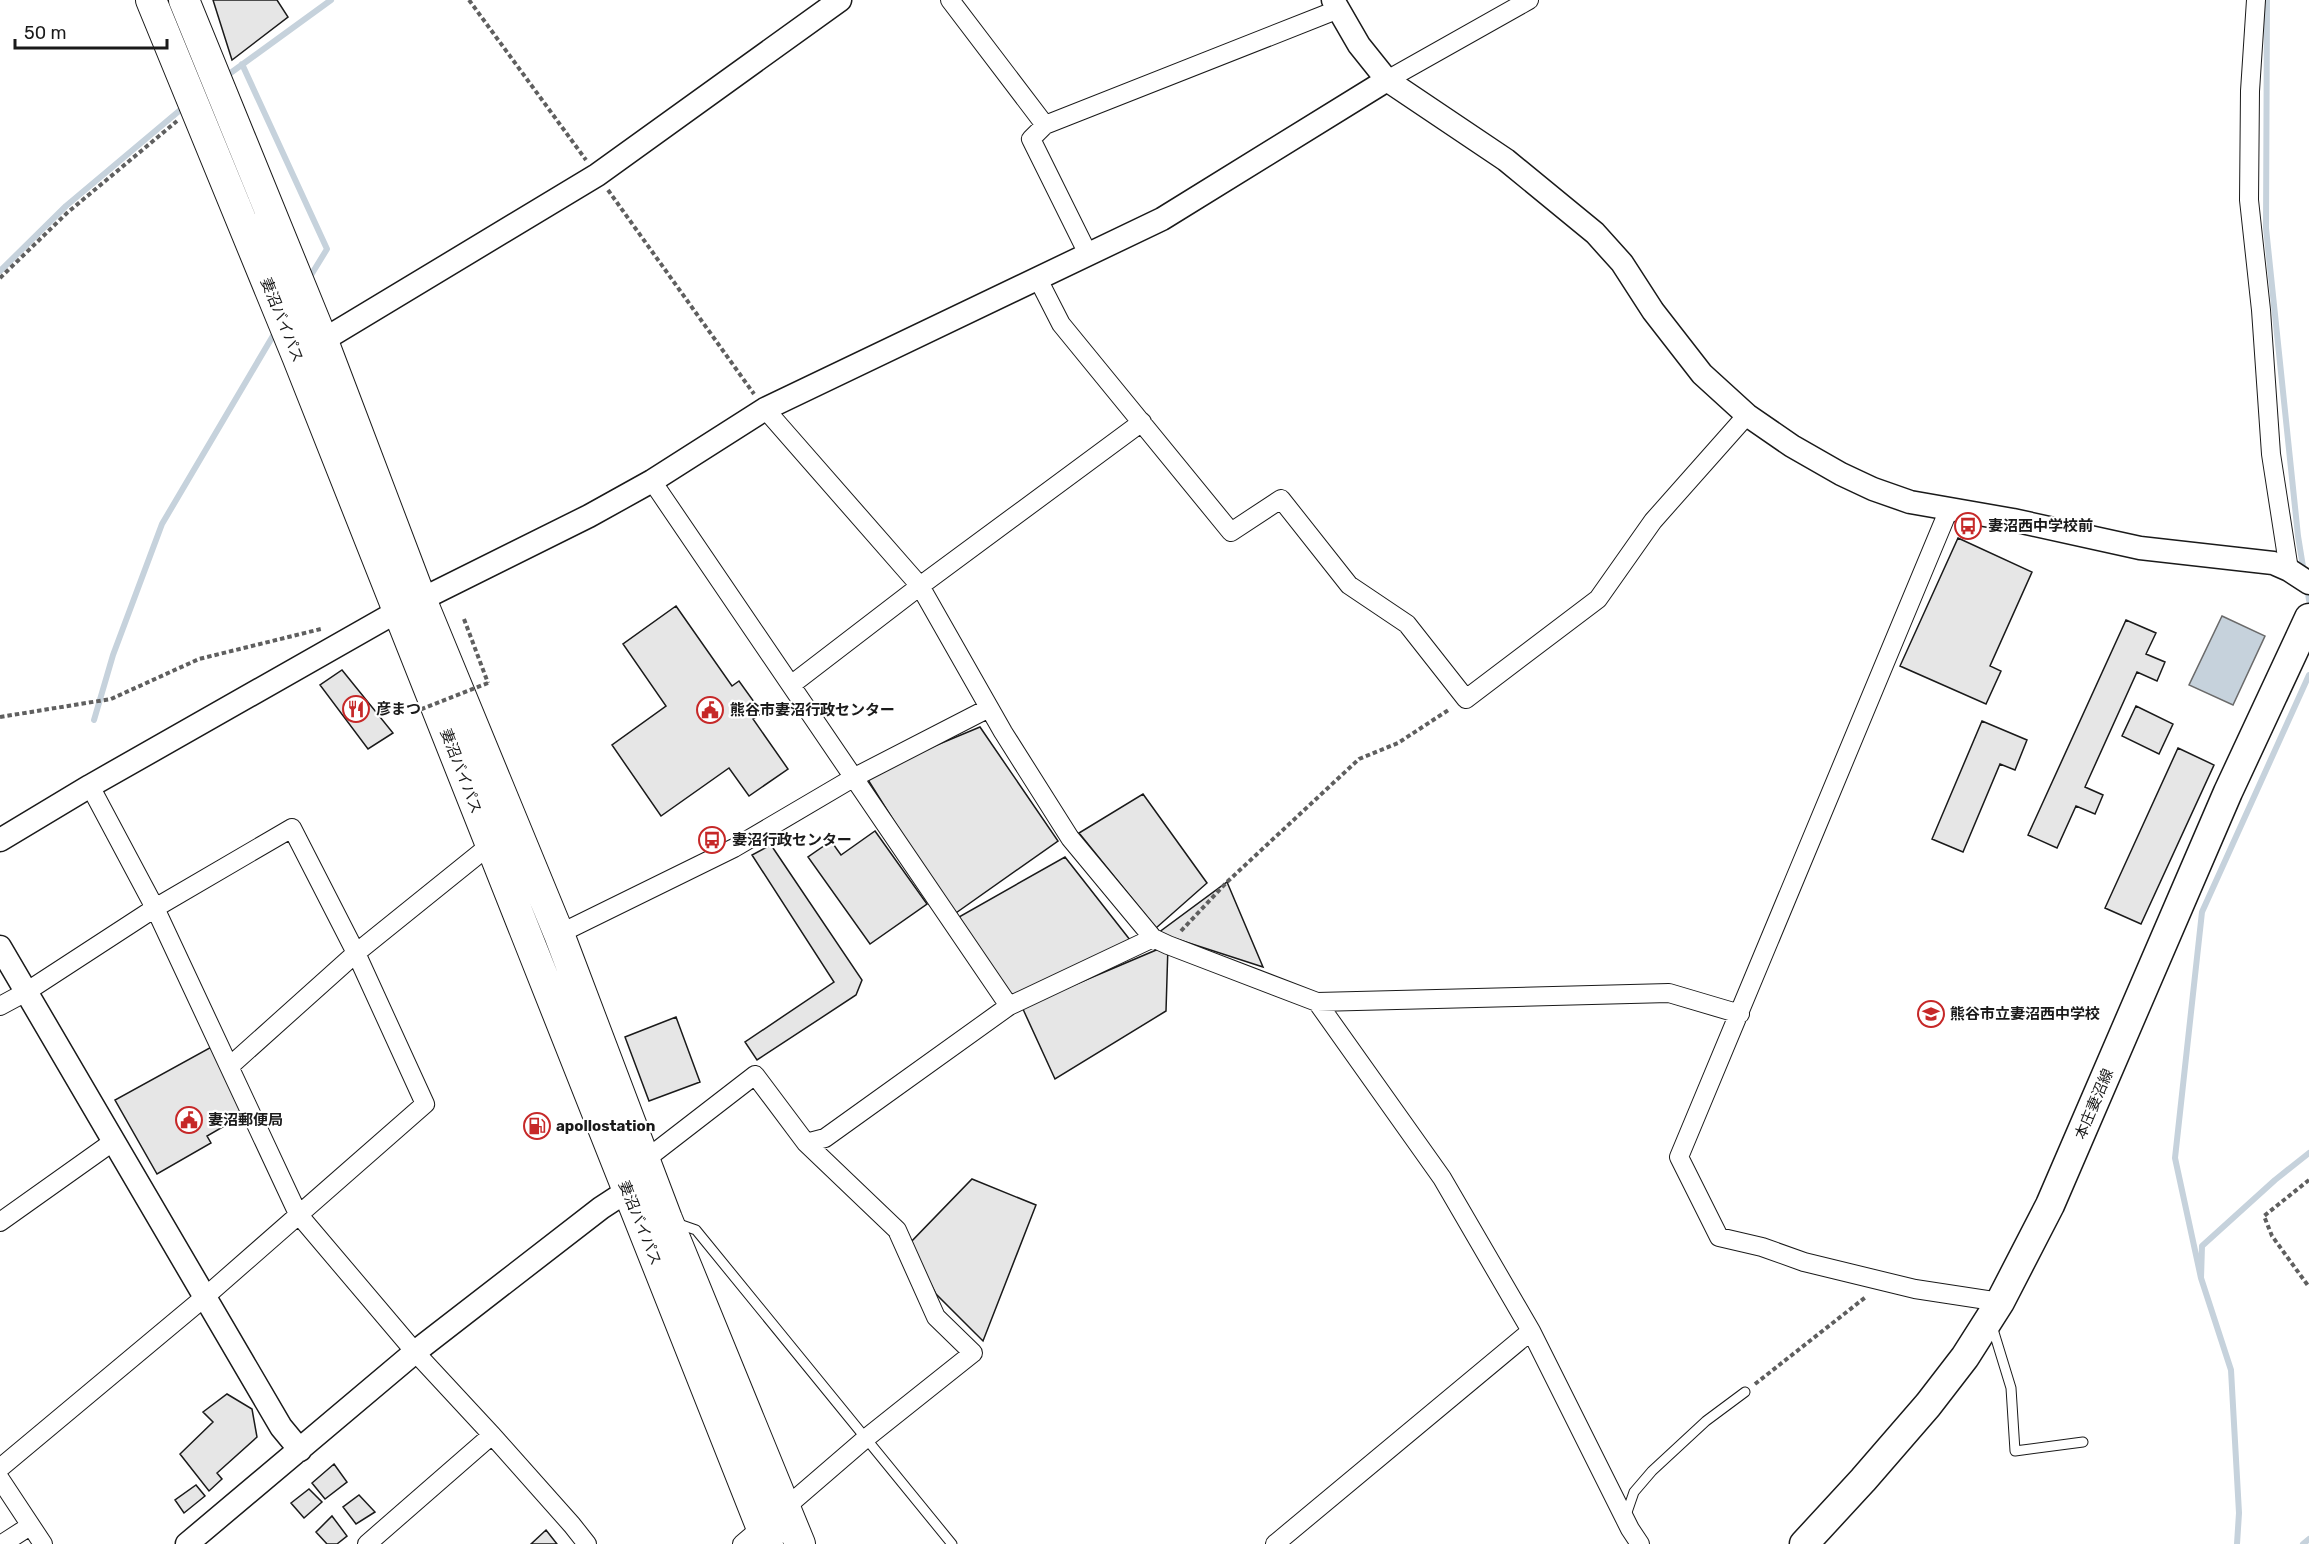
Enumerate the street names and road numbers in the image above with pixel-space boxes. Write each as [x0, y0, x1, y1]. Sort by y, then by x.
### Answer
street label: 妻沼バイパス [257, 275, 307, 365]
street label: 妻沼バイパス [437, 726, 485, 816]
street label: 本庄妻沼線 [2071, 1066, 2117, 1142]
street label: 妻沼バイパス [615, 1178, 665, 1268]

